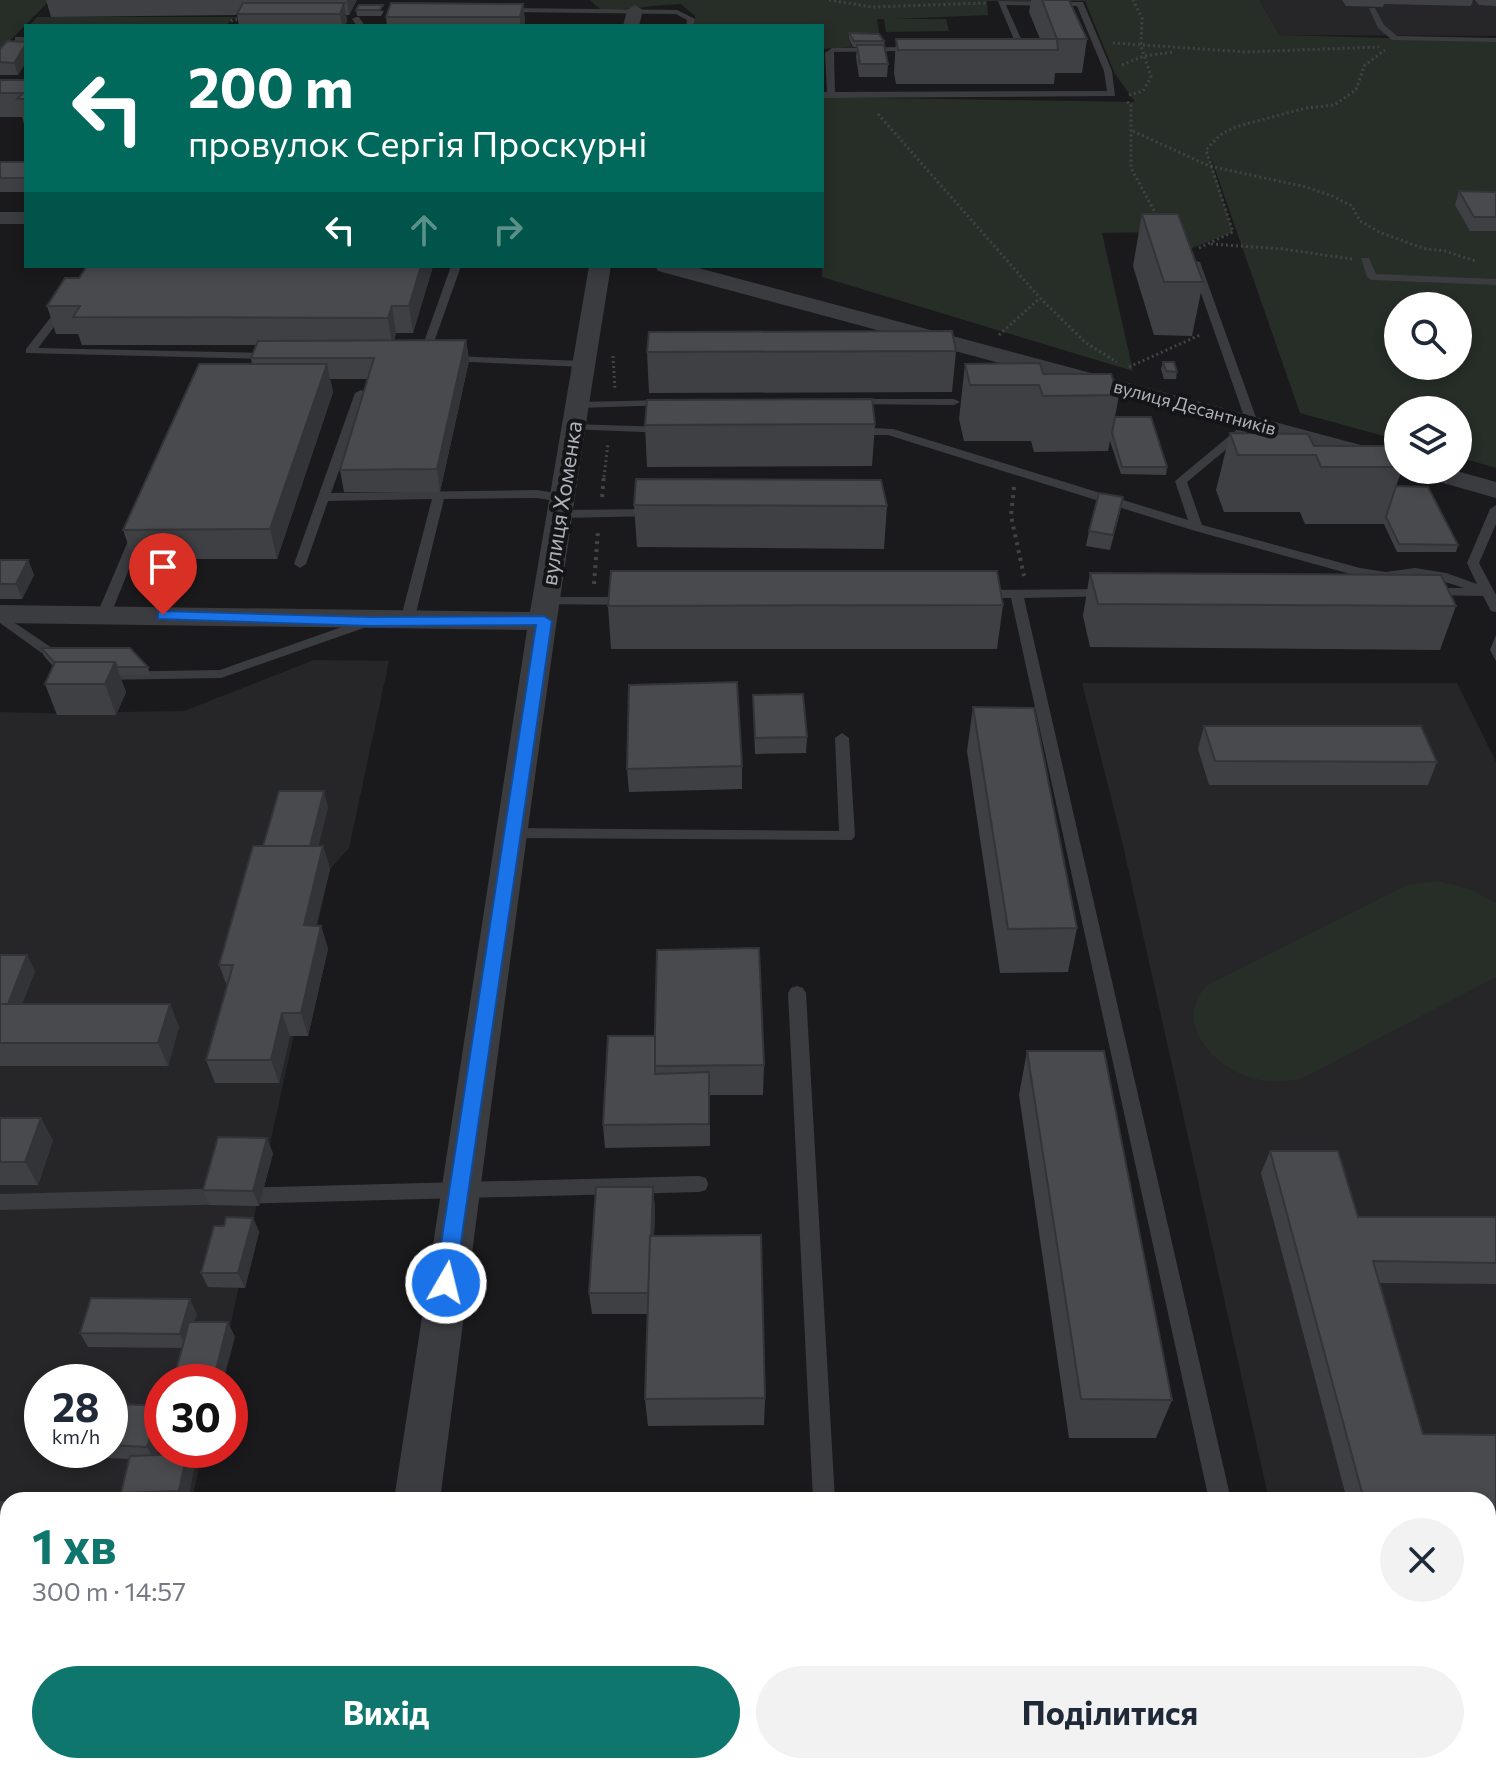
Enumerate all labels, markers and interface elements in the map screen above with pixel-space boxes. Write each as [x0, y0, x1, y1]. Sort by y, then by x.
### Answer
text: 200 m [188, 51, 354, 120]
icon: left [56, 56, 160, 160]
text: провулок Сергія Проскурні [188, 120, 647, 164]
icon: left [318, 208, 362, 252]
icon: ahead [402, 208, 446, 252]
icon: right [486, 208, 530, 252]
map controls [1384, 292, 1472, 484]
button: search [1384, 292, 1472, 380]
street label: вулиця Десантників [1111, 375, 1279, 439]
button: layers [1384, 396, 1472, 484]
street label: вулиця Хоменка [535, 419, 587, 587]
pin [129, 533, 197, 615]
icon: arrive [141, 545, 185, 589]
position arrow [404, 1241, 488, 1325]
speed limit sign: 30 [144, 1364, 248, 1468]
text: 28 [52, 1381, 100, 1430]
text: km/h [52, 1424, 100, 1448]
text: 1 хв [32, 1515, 116, 1574]
button: close [1380, 1518, 1464, 1602]
text: 300 m · 14:57 [32, 1575, 186, 1606]
button: Вихід [32, 1666, 740, 1758]
button: Поділитися [756, 1666, 1464, 1758]

